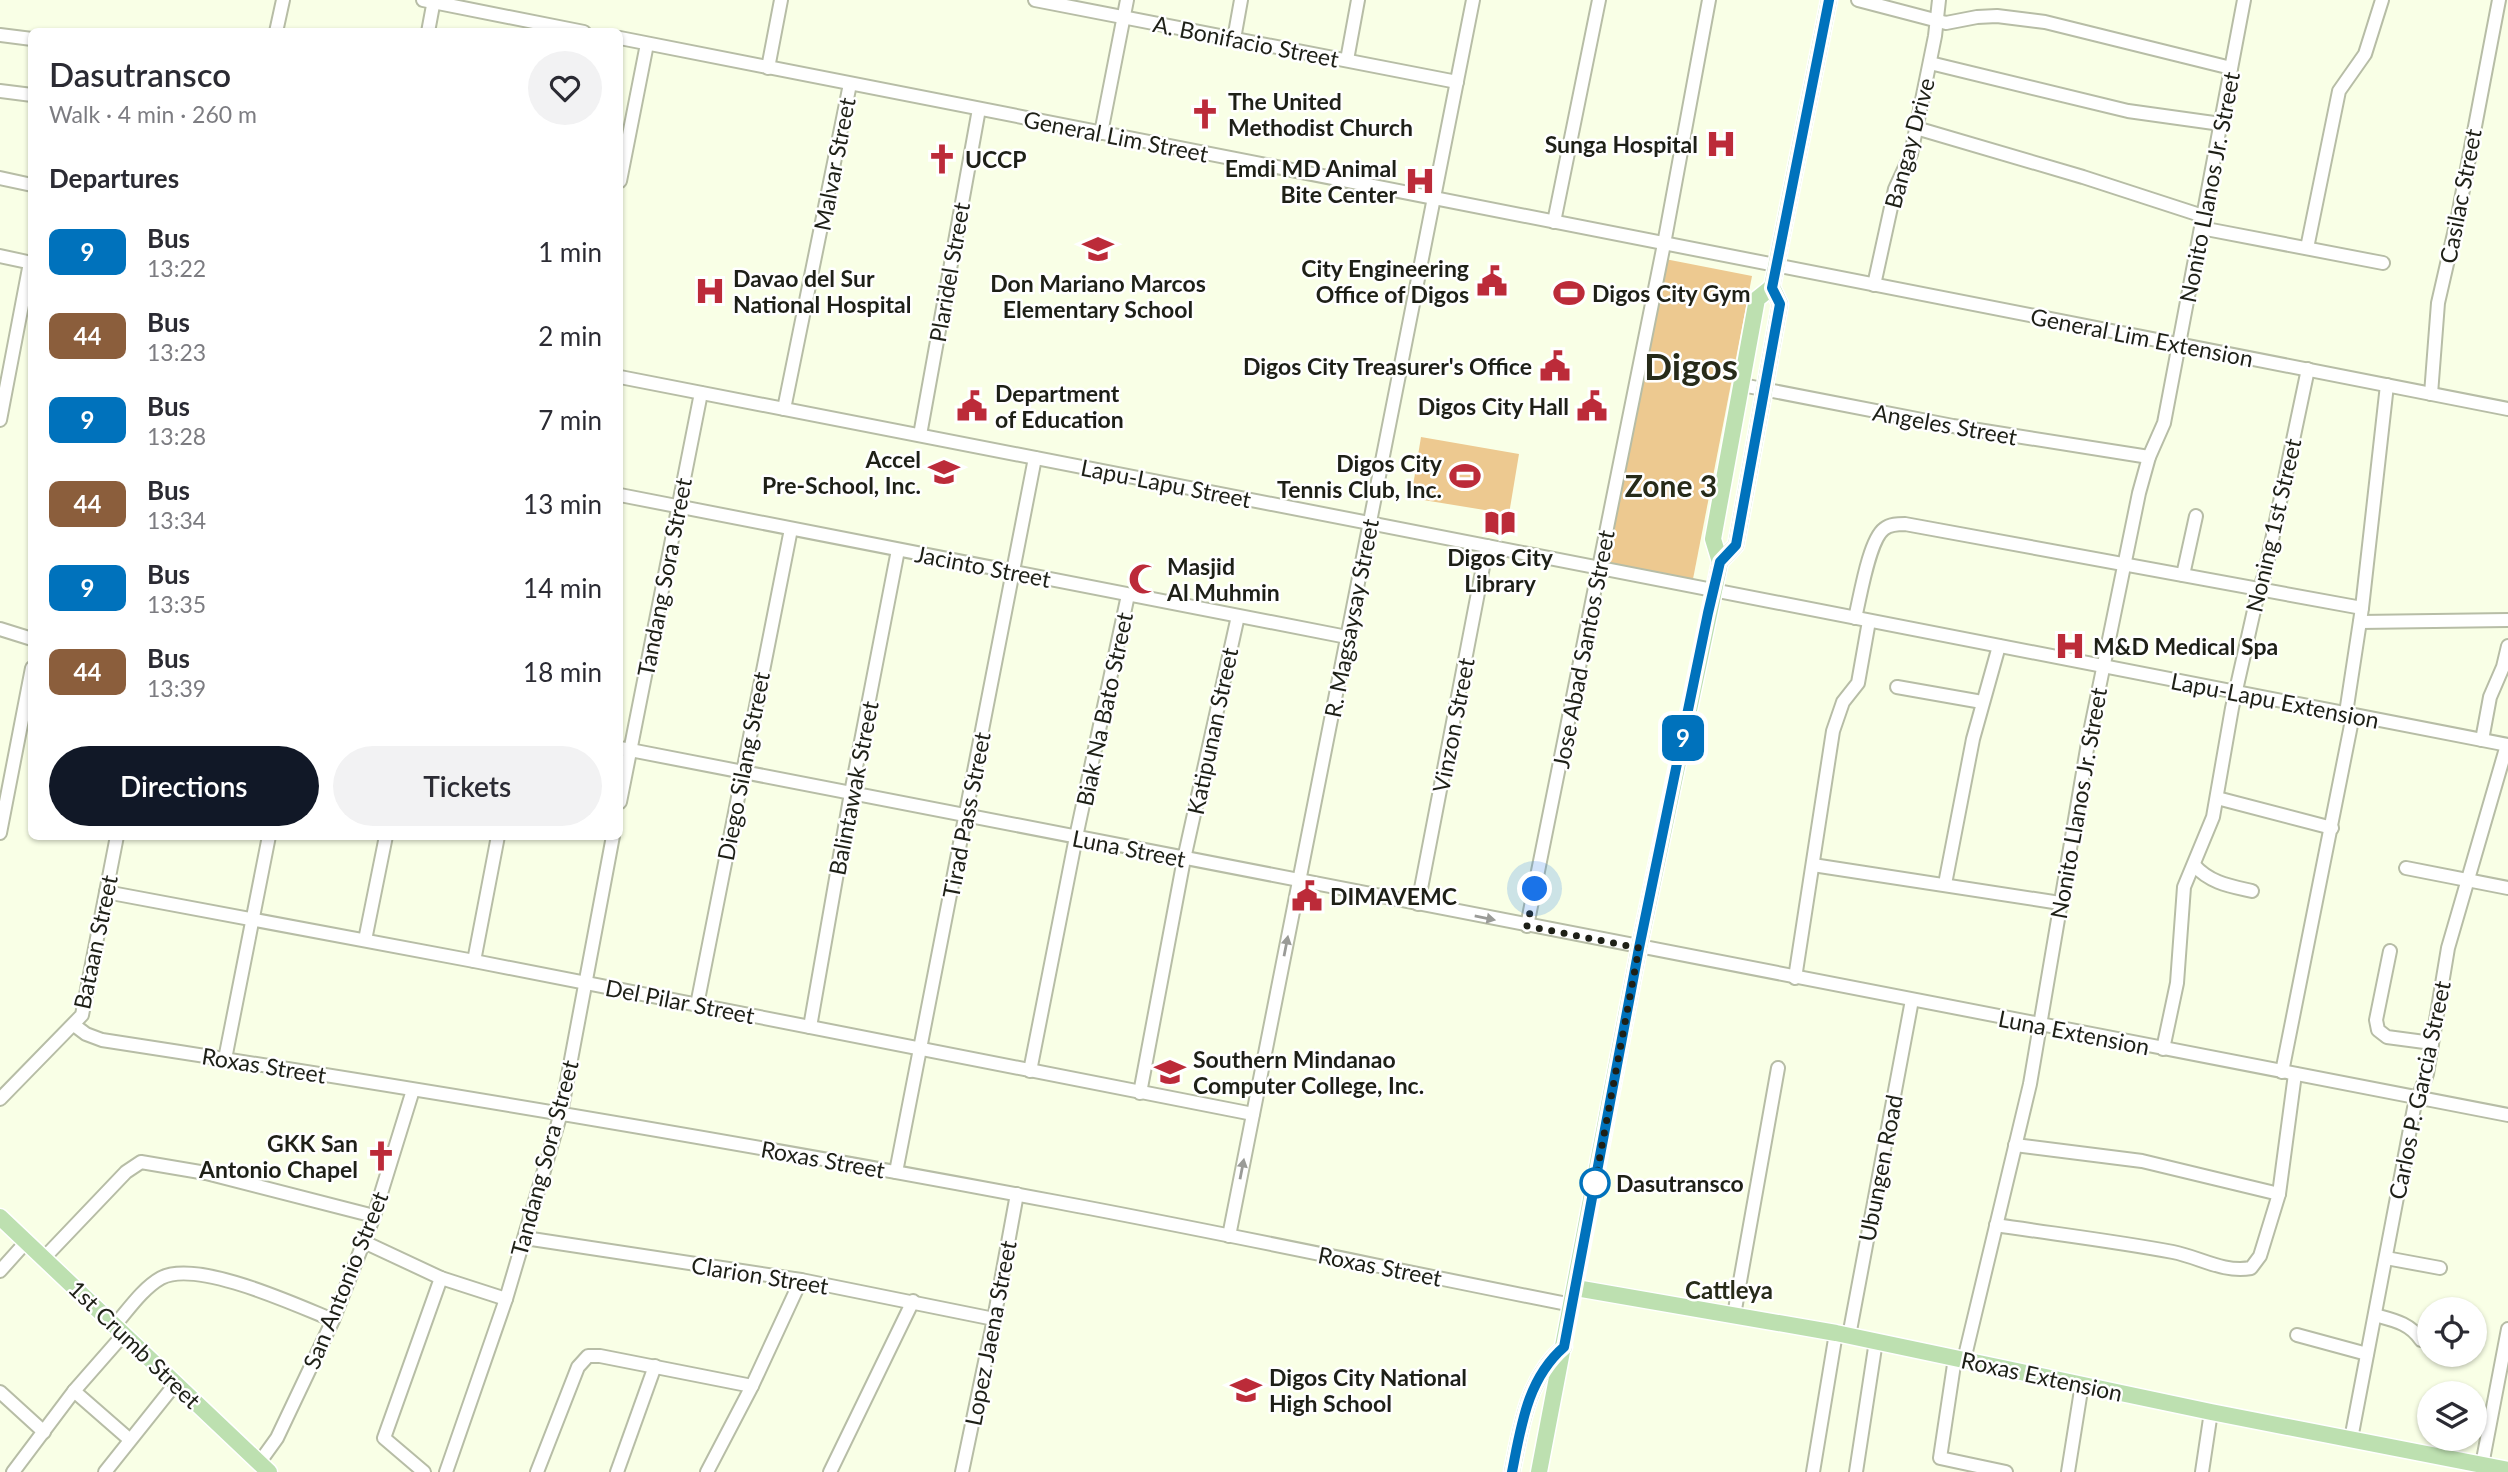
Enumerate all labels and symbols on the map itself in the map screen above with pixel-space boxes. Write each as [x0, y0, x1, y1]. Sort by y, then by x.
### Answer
street label: A. Bonifacio Street [1151, 9, 1342, 73]
street label: Nonito Llanos Jr. Street [2173, 69, 2245, 305]
street label: Bangay Drive [1878, 75, 1940, 211]
place label: The United Methodist Church [1228, 87, 1413, 141]
street label: Malvar Street [807, 94, 861, 233]
church icon: The United Methodist Church [1188, 97, 1222, 131]
street label: General Lim Street [1021, 104, 1211, 168]
street label: Casilac Street [2433, 126, 2487, 266]
hospital icon: Sunga Hospital [1704, 127, 1738, 161]
place label: Sunga Hospital [1545, 130, 1698, 158]
church icon: UCCP [925, 142, 959, 176]
place label: UCCP [965, 145, 1026, 173]
place label: Emdi MD Animal Bite Center [1225, 154, 1397, 208]
hospital icon: Emdi MD Animal Bite Center [1403, 164, 1437, 198]
street label: Plaridel Street [923, 199, 975, 344]
school or university icon: Don Mariano Marcos Elementary School [1081, 232, 1115, 266]
place label: City Engineering Office of Digos [1301, 254, 1469, 308]
place label: Davao del Sur National Hospital [733, 264, 911, 318]
public building icon: City Engineering Office of Digos [1475, 264, 1509, 298]
place label: Don Mariano Marcos Elementary School [990, 269, 1206, 323]
hospital icon: Davao del Sur National Hospital [693, 274, 727, 308]
sports icon: Digos City Gym [1552, 276, 1586, 310]
place label: Digos City Gym [1592, 279, 1750, 307]
street label: General Lim Extension [2028, 302, 2256, 372]
district label: Digos [1644, 343, 1738, 388]
public building icon: Digos City Treasurer's Office [1538, 349, 1572, 383]
place label: Digos City Treasurer's Office [1243, 352, 1532, 380]
place label: Department of Education [995, 379, 1124, 433]
public building icon: Department of Education [955, 389, 989, 423]
public building icon: Digos City Hall [1575, 389, 1609, 423]
place label: Digos City Hall [1418, 392, 1569, 420]
street label: Angeles Street [1871, 398, 2020, 451]
street label: Noning 1st Street [2239, 435, 2307, 615]
place label: Accel Pre-School, Inc. [762, 445, 921, 499]
place label: Digos City Tennis Club, Inc. [1277, 449, 1443, 503]
street label: Lapu-Lapu Street [1078, 453, 1254, 513]
school or university icon: Accel Pre-School, Inc. [927, 455, 961, 489]
sports icon: Digos City Tennis Club, Inc. [1448, 459, 1482, 493]
district label: Zone 3 [1625, 467, 1717, 503]
street label: Tandang Sora Street [631, 475, 697, 679]
library icon: Digos City Library [1483, 506, 1517, 540]
street label: R. Magsaysay Street [1318, 516, 1384, 720]
street label: Jose Abad Santos Street [1546, 527, 1620, 771]
street label: Jacinto Street [913, 539, 1054, 593]
place label: Digos City Library [1447, 543, 1554, 597]
place label: Masjid Al Muhmin [1166, 552, 1280, 606]
mosque icon: Masjid Al Muhmin [1127, 562, 1161, 596]
street label: Biak Na Bato Street [1070, 609, 1138, 808]
hospital icon: M&D Medical Spa [2053, 629, 2087, 663]
place label: M&D Medical Spa [2093, 632, 2278, 660]
street label: Katipunan Street [1181, 644, 1244, 817]
street label: Vinzon Street [1426, 655, 1480, 795]
street label: Lapu-Lapu Extension [2168, 666, 2382, 734]
street label: Diego Silang Street [711, 669, 775, 863]
street label: Nonito Llanos Jr. Street [2044, 684, 2112, 921]
street label: Balintawak Street [822, 698, 884, 877]
line badge: 9 [1660, 715, 1706, 761]
street label: Tirad Pass Street [936, 729, 996, 900]
street label: Luna Street [1070, 823, 1189, 873]
your location [1517, 871, 1552, 906]
street label: Bataan Street [67, 872, 123, 1012]
public building icon: DIMAVEMC [1290, 879, 1324, 913]
place label: DIMAVEMC [1330, 882, 1457, 910]
one-way arrow [1474, 912, 1496, 923]
one-way arrow [1281, 935, 1292, 957]
street label: Del Pilar Street [603, 973, 758, 1029]
street label: Carlos P. Garcia Street [2382, 977, 2456, 1202]
street label: Luna Extension [1996, 1004, 2152, 1060]
street label: Roxas Street [200, 1041, 329, 1089]
place label: Southern Mindanao Computer College, Inc. [1193, 1045, 1424, 1099]
school or university icon: Southern Mindanao Computer College, Inc. [1153, 1055, 1187, 1089]
street label: Tandang Sora Street [504, 1056, 584, 1259]
street label: Ubungen Road [1852, 1092, 1908, 1244]
place label: GKK San Antonio Chapel [198, 1129, 358, 1183]
street label: Roxas Street [759, 1134, 888, 1184]
church icon: GKK San Antonio Chapel [364, 1139, 398, 1173]
one-way arrow [1237, 1158, 1248, 1180]
marker: Dasutransco [1580, 1168, 1610, 1198]
place label: Dasutransco [1616, 1169, 1744, 1197]
street label: San Antonio Street [297, 1186, 394, 1373]
street label: Lopez Jaena Street [958, 1237, 1022, 1428]
street label: Roxas Street [1316, 1240, 1445, 1292]
street label: Clarion Street [689, 1250, 831, 1300]
street label: 1st Crumb Street [63, 1274, 207, 1414]
district label: Cattleya [1685, 1275, 1773, 1304]
street label: Roxas Extension [1959, 1345, 2125, 1407]
place label: Digos City National High School [1269, 1363, 1467, 1417]
school or university icon: Digos City National High School [1229, 1373, 1263, 1407]

